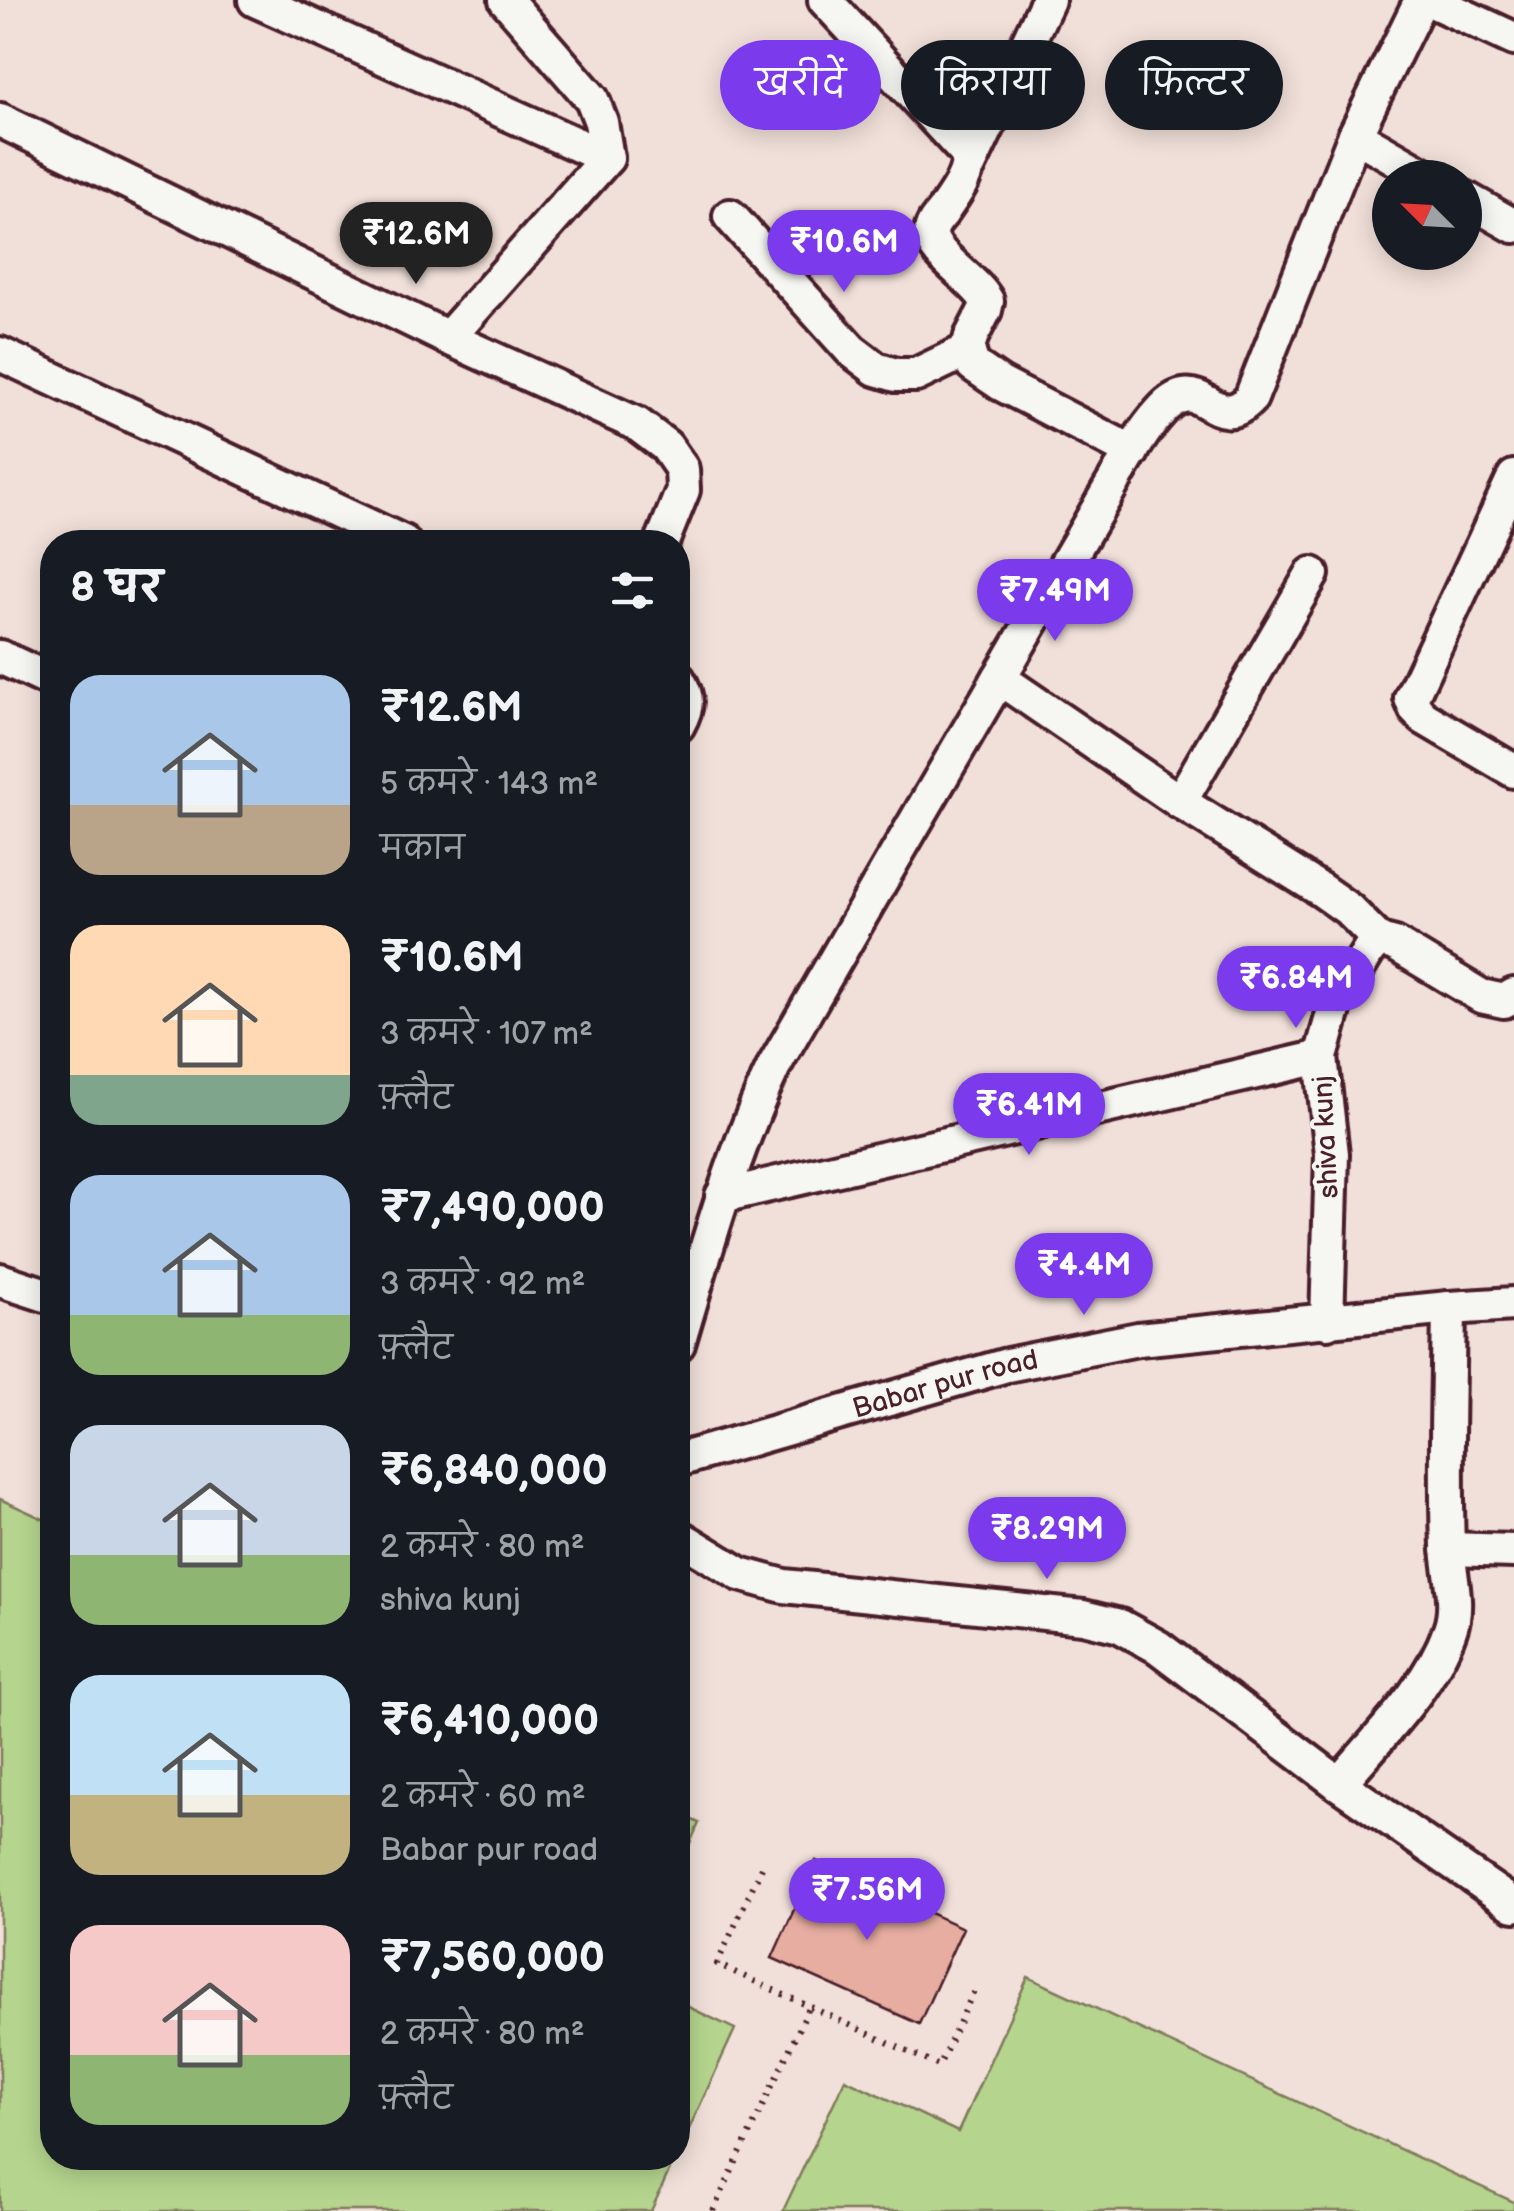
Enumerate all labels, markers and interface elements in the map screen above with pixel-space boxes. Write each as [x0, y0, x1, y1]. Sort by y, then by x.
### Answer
chip: खरीदें [720, 40, 881, 130]
chip: किराया [901, 40, 1085, 130]
chip: फ़िल्टर [1105, 40, 1283, 130]
north arrow [1372, 160, 1482, 270]
map controls [1372, 160, 1482, 270]
pin: ₹12.6M [335, 202, 497, 287]
pin: ₹10.6M [763, 210, 925, 295]
text: ₹12.6M [362, 215, 470, 254]
text: ₹10.6M [789, 223, 899, 262]
pin: ₹7.49M [974, 559, 1136, 644]
text: 8 घर [70, 563, 162, 614]
icon: filters [605, 563, 660, 618]
text: ₹7.49M [999, 572, 1111, 611]
text: ₹12.6M [380, 683, 523, 734]
icon: home [150, 715, 270, 835]
text: 5 कमरे · 143 m² [380, 765, 598, 804]
text: मकान [380, 830, 465, 869]
text: ₹10.6M [380, 933, 524, 984]
pin: ₹6.84M [1215, 946, 1377, 1031]
text: ₹6.84M [1239, 959, 1353, 998]
icon: home [150, 965, 270, 1085]
text: 3 कमरे · 107 m² [380, 1015, 593, 1054]
pin: ₹6.41M [948, 1073, 1110, 1158]
street label: shiva kunj [1306, 1075, 1346, 1199]
text: फ़्लैट [380, 1080, 453, 1119]
text: ₹6.41M [975, 1086, 1083, 1125]
text: ₹7,490,000 [380, 1183, 605, 1234]
icon: home [150, 1215, 270, 1335]
pin: ₹4.4M [1014, 1233, 1154, 1318]
text: ₹4.4M [1037, 1246, 1131, 1285]
text: 3 कमरे · 92 m² [380, 1265, 585, 1304]
text: फ़्लैट [380, 1330, 453, 1369]
street label: Babar pur road [849, 1343, 1041, 1425]
text: ₹6,840,000 [380, 1446, 608, 1497]
icon: home [150, 1465, 270, 1585]
pin: ₹8.29M [966, 1497, 1128, 1582]
text: ₹8.29M [990, 1510, 1104, 1549]
text: 2 कमरे · 80 m² [380, 1528, 585, 1567]
text: shiva kunj [380, 1581, 521, 1620]
text: ₹6,410,000 [380, 1696, 599, 1747]
icon: home [150, 1715, 270, 1835]
text: 2 कमरे · 60 m² [380, 1778, 585, 1817]
text: Babar pur road [380, 1831, 598, 1870]
pin: ₹7.56M [786, 1858, 948, 1943]
text: ₹7.56M [811, 1871, 923, 1910]
text: ₹7,560,000 [380, 1933, 605, 1984]
icon: home [150, 1965, 270, 2085]
text: 2 कमरे · 80 m² [380, 2015, 585, 2054]
text: फ़्लैट [380, 2080, 453, 2119]

